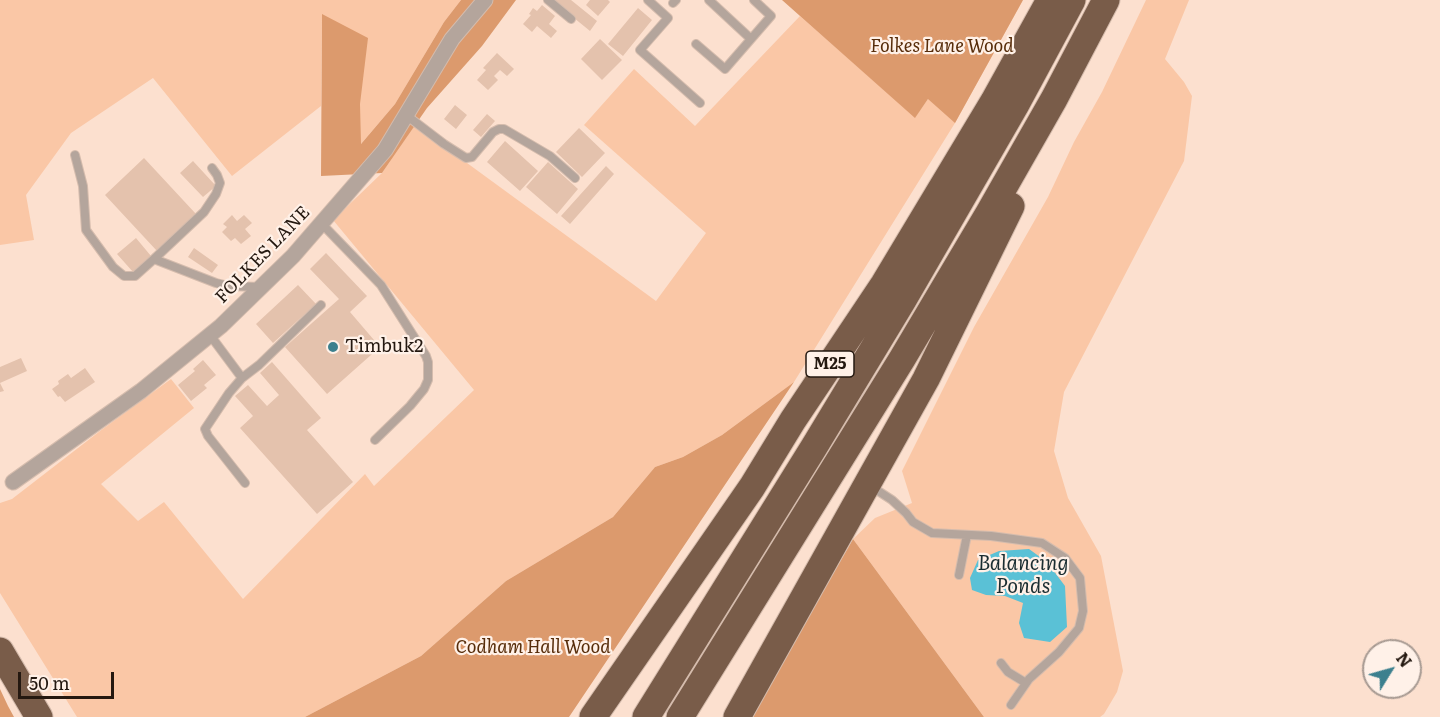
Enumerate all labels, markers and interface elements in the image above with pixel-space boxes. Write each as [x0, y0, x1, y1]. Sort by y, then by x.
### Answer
park label: Folkes Lane Wood [870, 36, 1014, 58]
street label: FOLKES LANE [211, 202, 315, 308]
place label: Timbuk2 [345, 336, 423, 358]
marker: Timbuk2 [326, 340, 340, 354]
road number: M25 [806, 351, 854, 377]
water label: Balancing Ponds [978, 552, 1068, 599]
park label: Codham Hall Wood [456, 637, 610, 659]
north arrow [1362, 639, 1422, 699]
text: N [1391, 647, 1418, 672]
scale bar [21, 660, 117, 698]
text: 50 m [29, 669, 70, 696]

